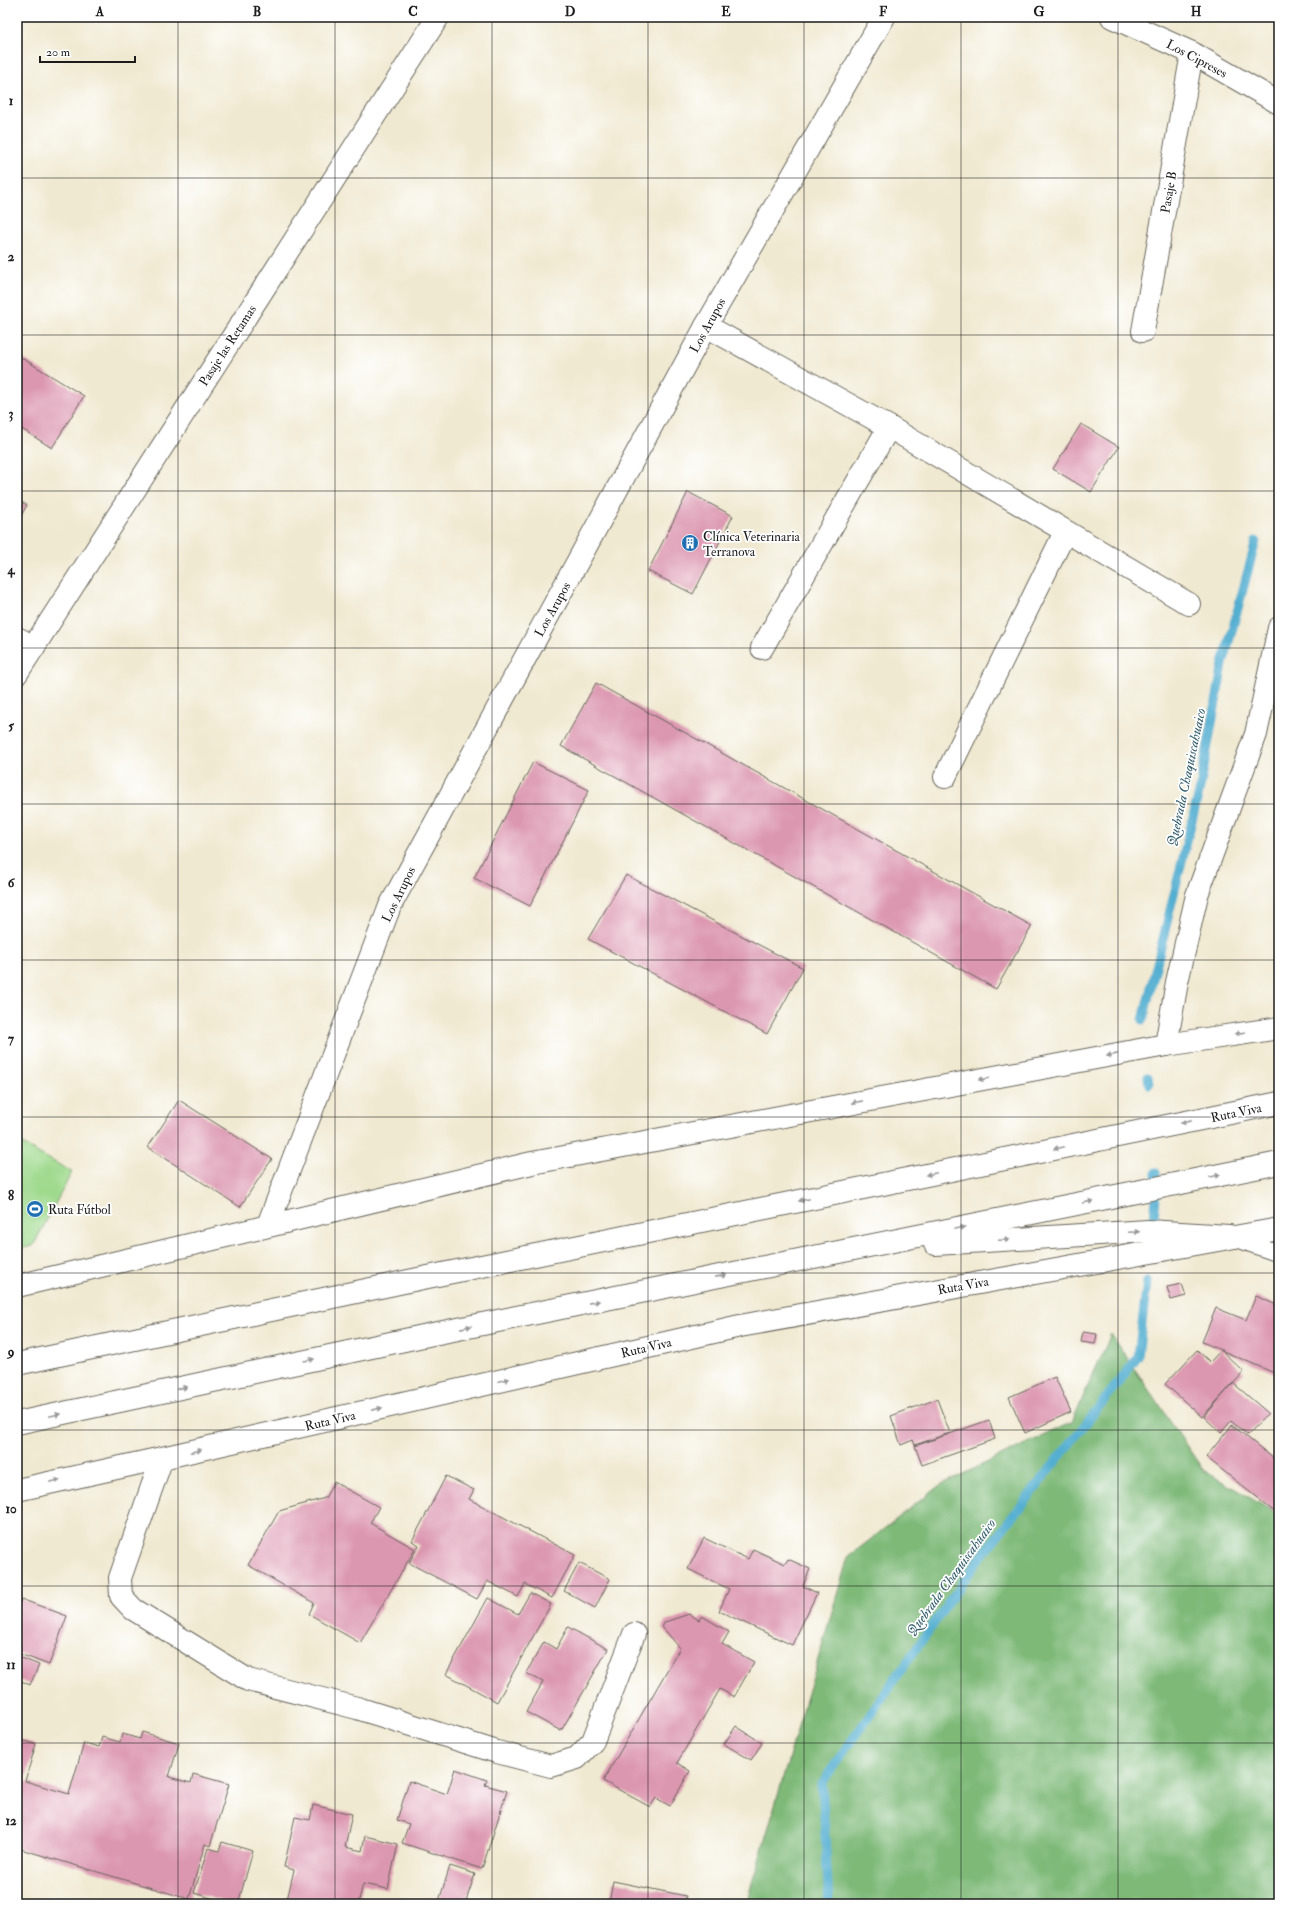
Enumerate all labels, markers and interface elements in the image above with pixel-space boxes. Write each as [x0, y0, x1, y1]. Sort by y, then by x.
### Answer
text: A [95, 4, 105, 20]
text: B [253, 4, 261, 20]
text: C [408, 4, 418, 20]
text: D [565, 4, 576, 20]
text: E [721, 4, 731, 20]
text: F [879, 4, 888, 20]
text: G [1034, 4, 1045, 20]
text: H [1191, 4, 1202, 20]
street label: Los Cipreses [1163, 36, 1230, 83]
scale bar [40, 38, 135, 64]
text: 20 m [46, 45, 71, 60]
text: 1 [9, 93, 14, 109]
street label: Pasaje B [1157, 170, 1181, 214]
text: 2 [8, 249, 15, 265]
street label: Los Arupos [686, 295, 731, 356]
street label: Pasaje las Retamas [196, 301, 260, 389]
text: 3 [9, 406, 14, 422]
place label: Clínica Veterinaria Terranova [703, 529, 801, 560]
building icon: Clínica Veterinaria Terranova [680, 533, 700, 553]
text: 4 [6, 562, 15, 578]
street label: Los Arupos [531, 579, 576, 640]
water label: Quebrada Chaquiscahuaico [1164, 707, 1210, 848]
text: 5 [8, 718, 14, 734]
street label: Los Arupos [379, 863, 420, 925]
text: 6 [8, 875, 16, 891]
one-way arrow [1234, 1030, 1247, 1036]
text: 7 [8, 1031, 15, 1047]
one-way arrow [1106, 1052, 1118, 1058]
one-way arrow [978, 1076, 991, 1082]
one-way arrow [851, 1100, 863, 1106]
street label: Ruta Viva [1209, 1100, 1264, 1126]
one-way arrow [1180, 1119, 1192, 1125]
one-way arrow [1052, 1145, 1065, 1151]
one-way arrow [925, 1171, 937, 1177]
one-way arrow [1209, 1172, 1221, 1178]
text: 8 [8, 1188, 14, 1204]
one-way arrow [798, 1197, 810, 1203]
one-way arrow [1082, 1198, 1094, 1204]
sports icon: Ruta Fútbol [25, 1199, 45, 1219]
place label: Ruta Fútbol [48, 1202, 111, 1218]
one-way arrow [954, 1224, 967, 1230]
one-way arrow [1128, 1229, 1140, 1236]
one-way arrow [998, 1237, 1010, 1244]
one-way arrow [715, 1273, 727, 1279]
street label: Ruta Viva [936, 1274, 991, 1298]
one-way arrow [587, 1298, 600, 1304]
one-way arrow [460, 1324, 472, 1330]
street label: Ruta Viva [619, 1334, 674, 1362]
text: 9 [6, 1344, 15, 1360]
one-way arrow [303, 1357, 316, 1363]
one-way arrow [498, 1376, 510, 1382]
one-way arrow [176, 1384, 188, 1390]
one-way arrow [371, 1406, 383, 1412]
street label: Ruta Viva [303, 1407, 358, 1435]
one-way arrow [49, 1411, 61, 1417]
one-way arrow [190, 1447, 202, 1453]
one-way arrow [49, 1478, 61, 1484]
text: 10 [5, 1501, 17, 1517]
water label: Quebrada Chaquiscahuaico [903, 1516, 1000, 1640]
text: 11 [6, 1657, 16, 1673]
text: 12 [5, 1813, 17, 1829]

